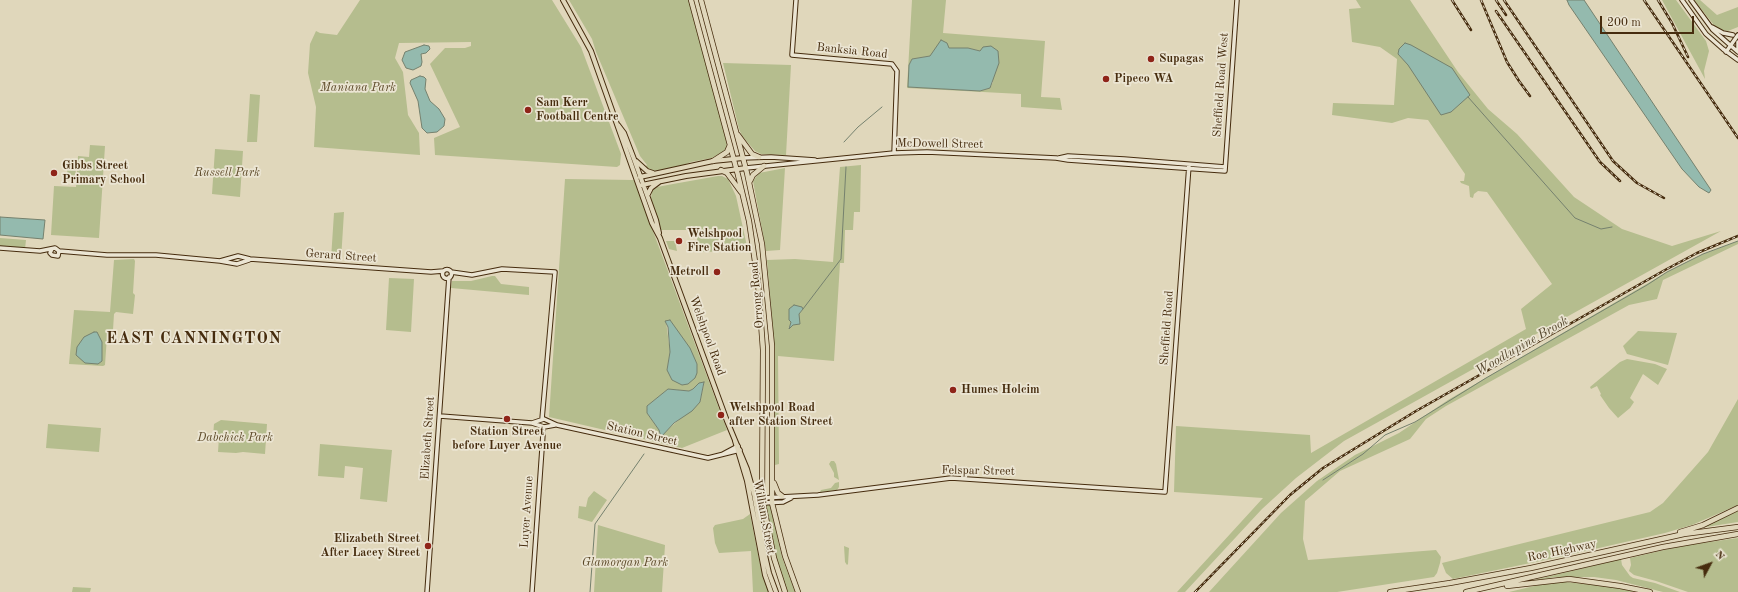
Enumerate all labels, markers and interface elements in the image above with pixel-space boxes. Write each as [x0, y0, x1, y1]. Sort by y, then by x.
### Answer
scale bar [1602, 8, 1696, 34]
text: 200 m [1607, 17, 1641, 29]
street label: Sheffield Road West [1210, 32, 1232, 138]
street label: Banksia Road [816, 40, 888, 62]
place label: Supagas [1159, 52, 1204, 66]
marker: Supagas [1146, 54, 1156, 64]
place label: Pipeco WA [1114, 72, 1173, 86]
marker: Pipeco WA [1101, 74, 1111, 84]
park label: Maniana Park [320, 81, 396, 95]
place label: Sam Kerr Football Centre [536, 96, 619, 124]
marker: Sam Kerr Football Centre [523, 105, 533, 115]
street label: McDowell Street [897, 136, 983, 152]
place label: Gibbs Street Primary School [62, 159, 145, 187]
park label: Russell Park [194, 166, 260, 180]
marker: Gibbs Street Primary School [49, 168, 59, 178]
place label: Welshpool Fire Station [687, 227, 751, 255]
marker: Welshpool Fire Station [674, 236, 684, 246]
street label: Gerard Street [305, 246, 377, 266]
street label: Orrong Road [747, 261, 767, 329]
place label: Metroll [670, 265, 709, 279]
marker: Metroll [712, 267, 722, 277]
street label: Sheffield Road [1157, 290, 1177, 366]
street label: Welshpool Road [686, 294, 728, 378]
water label: Woodlupine Brook [1473, 313, 1571, 379]
district label: EAST CANNINGTON [106, 329, 282, 349]
place label: Humes Holcim [961, 383, 1040, 397]
marker: Humes Holcim [948, 385, 958, 395]
street label: Elizabeth Street [418, 396, 438, 480]
place label: Welshpool Road after Station Street [729, 401, 833, 429]
marker: Welshpool Road after Station Street [716, 410, 726, 420]
marker: Station Street before Luyer Avenue [502, 414, 512, 424]
street label: Station Street [605, 419, 679, 449]
place label: Station Street before Luyer Avenue [452, 425, 562, 453]
park label: Dabchick Park [197, 431, 273, 445]
street label: Felspar Street [941, 463, 1015, 479]
street label: Luyer Avenue [517, 476, 537, 548]
street label: William Street [750, 478, 778, 556]
place label: Elizabeth Street After Lacey Street [320, 532, 420, 560]
street label: Roe Highway [1526, 537, 1598, 565]
marker: Elizabeth Street After Lacey Street [423, 541, 433, 551]
north arrow [1690, 544, 1730, 584]
text: N [1713, 549, 1726, 563]
park label: Glamorgan Park [582, 556, 668, 570]

